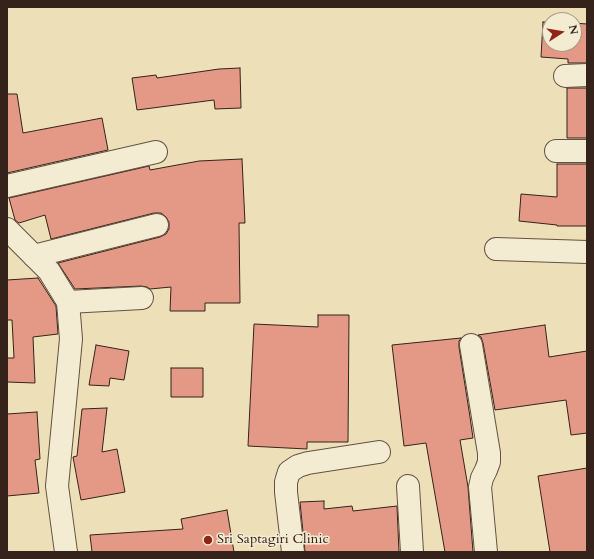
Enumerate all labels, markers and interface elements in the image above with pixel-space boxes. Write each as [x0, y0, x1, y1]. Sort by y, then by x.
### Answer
north arrow [542, 12, 582, 52]
text: N [565, 23, 582, 36]
place label: Sri Saptagiri Clinic [217, 532, 329, 548]
marker: Sri Saptagiri Clinic [202, 534, 214, 546]

